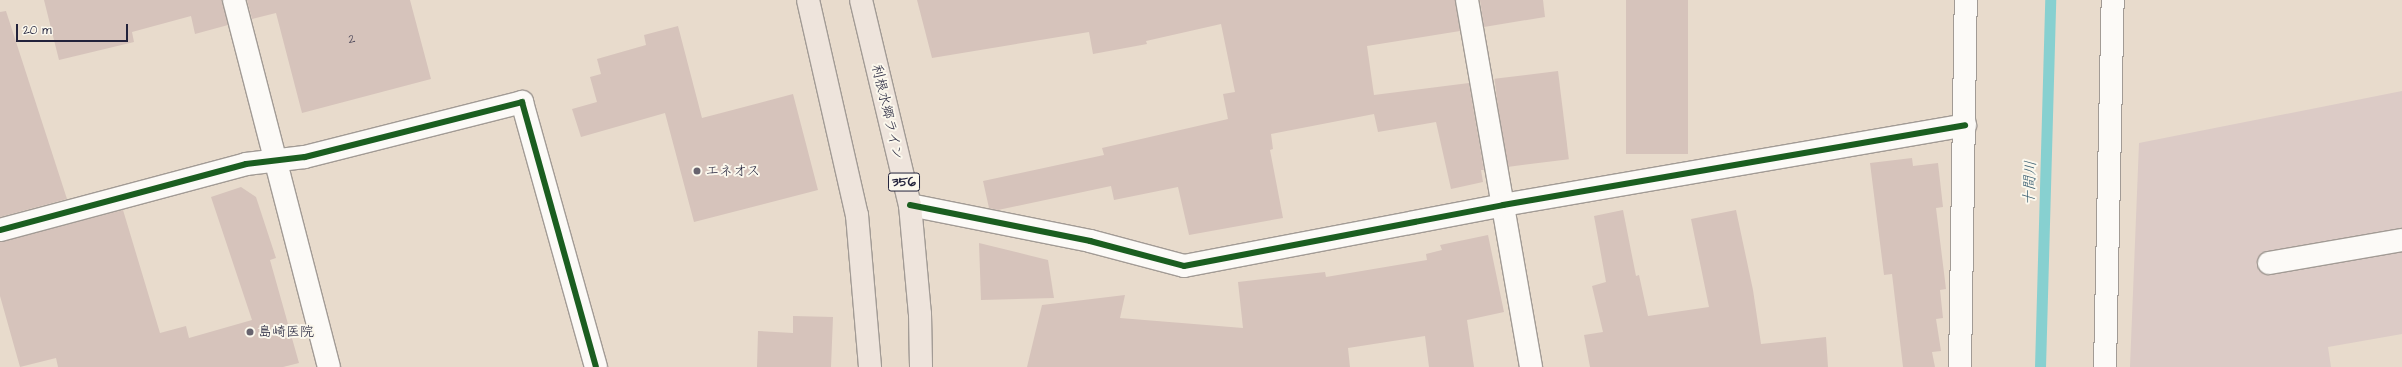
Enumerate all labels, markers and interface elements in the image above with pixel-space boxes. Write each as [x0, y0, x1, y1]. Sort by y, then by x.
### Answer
scale bar [18, 16, 130, 42]
text: 20 m [23, 22, 52, 39]
house number: 2 [349, 33, 355, 47]
street label: 利根水郷ライン [868, 62, 906, 162]
water label: 十間川 [2020, 160, 2040, 206]
place label: エネオス [705, 163, 761, 179]
marker: エネオス [692, 166, 702, 176]
road number: 356 [888, 171, 920, 193]
place label: 島崎医院 [258, 324, 314, 340]
marker: 島崎医院 [245, 327, 255, 337]

